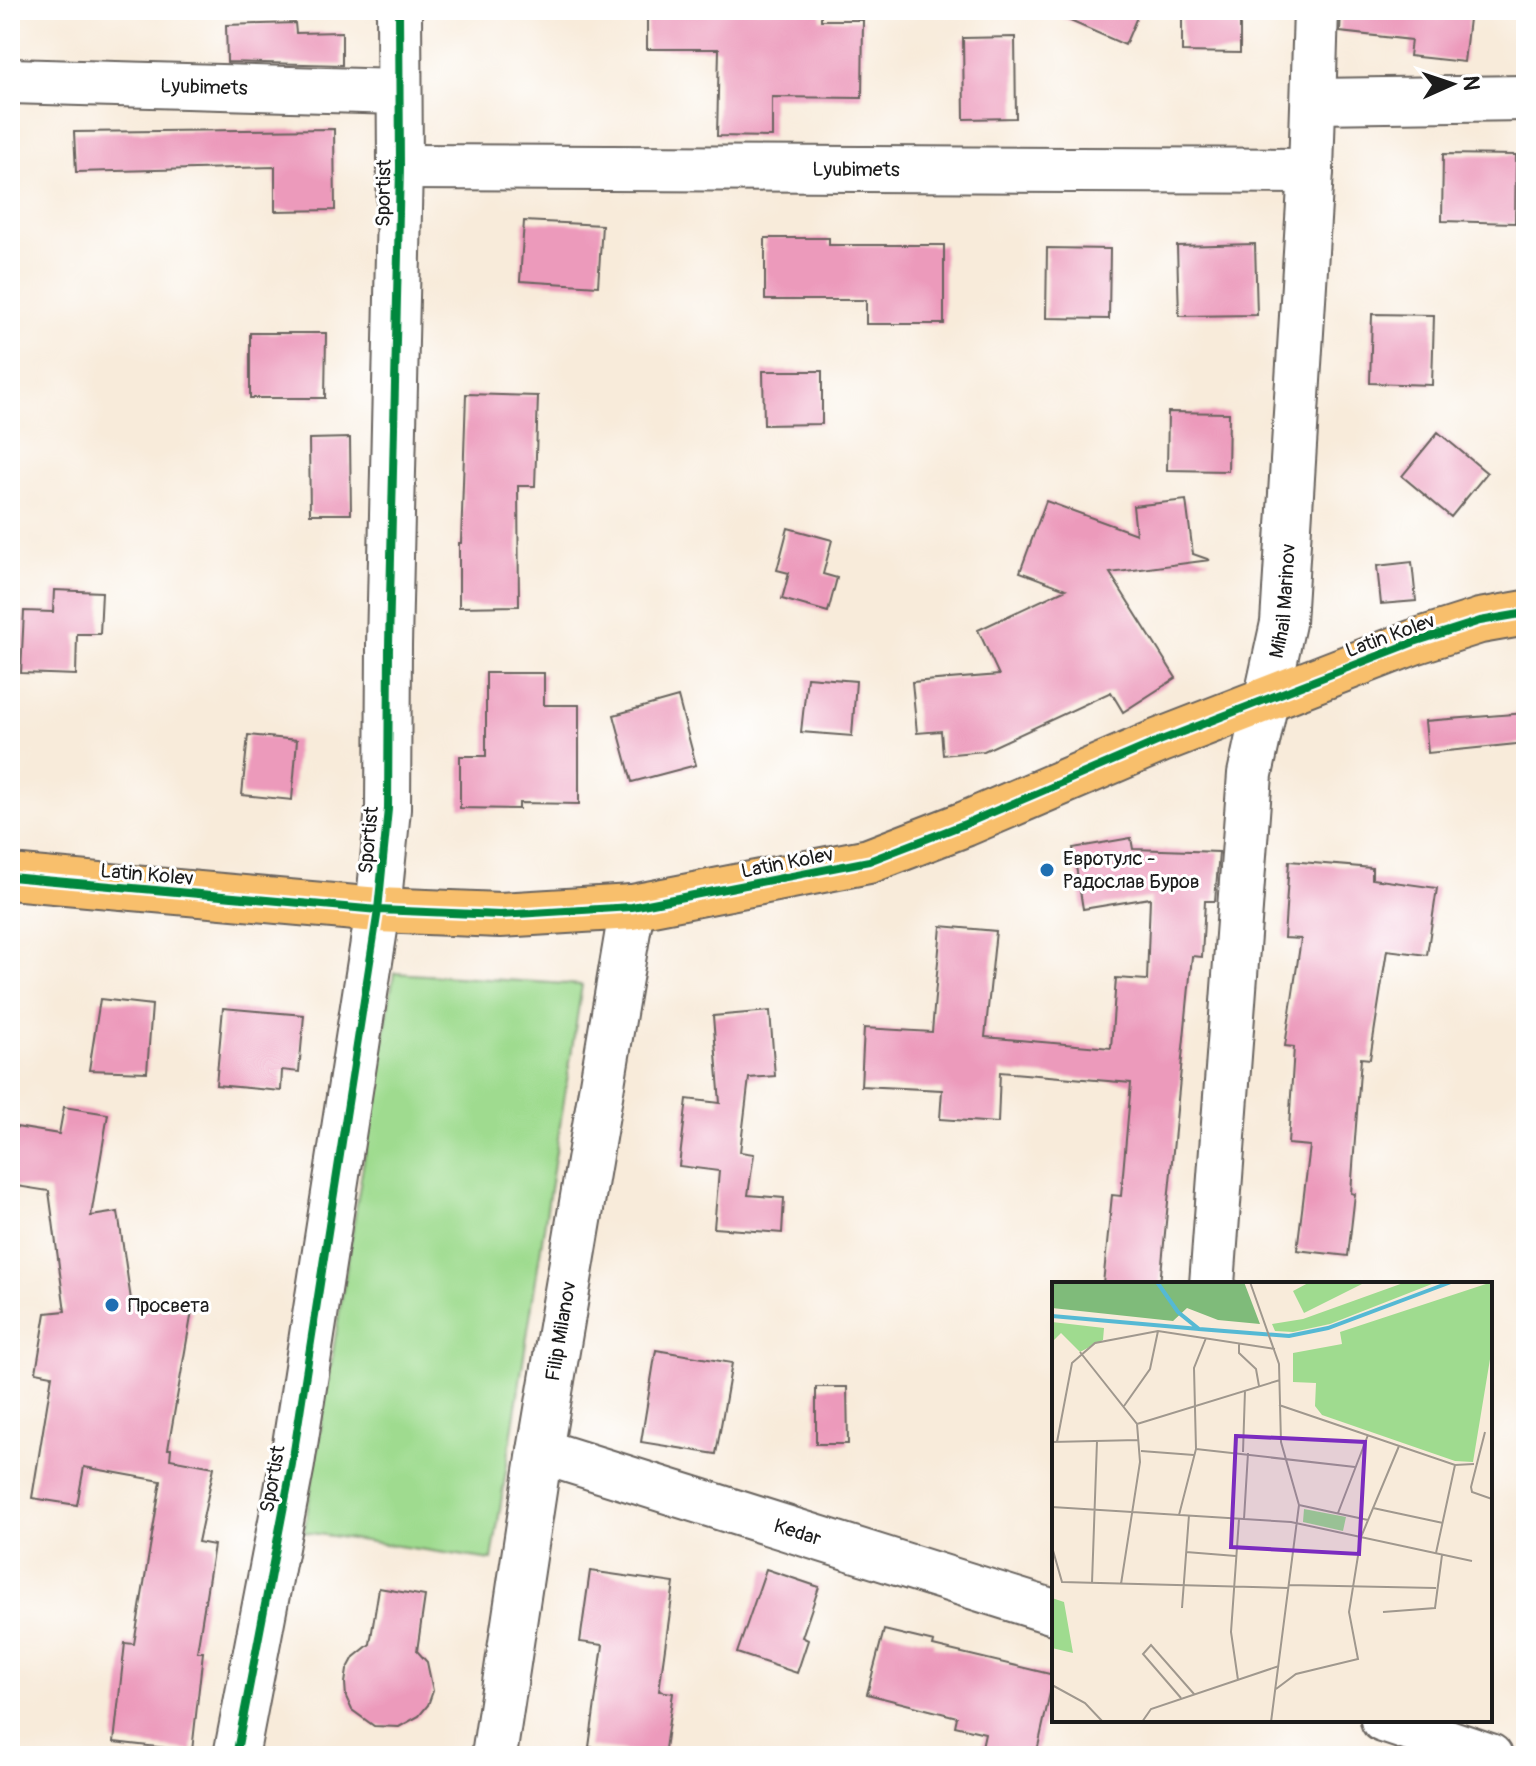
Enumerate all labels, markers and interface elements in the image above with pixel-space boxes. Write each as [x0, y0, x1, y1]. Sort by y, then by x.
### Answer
north arrow [1412, 44, 1492, 124]
street label: Lyubimets [160, 73, 248, 101]
text: N [1457, 75, 1485, 91]
street label: Lyubimets [812, 157, 900, 182]
street label: Sportist [370, 158, 397, 227]
street label: Mihail Marinov [1264, 543, 1301, 660]
street label: Latin Kolev [1342, 608, 1438, 663]
street label: Sportist [353, 804, 384, 875]
street label: Latin Kolev [739, 841, 835, 884]
place label: Евротулс - Радослав Буров [1063, 846, 1200, 894]
street label: Latin Kolev [99, 858, 195, 891]
marker: Евротулс - Радослав Буров [1038, 861, 1056, 879]
street label: Filip Milanov [540, 1280, 581, 1383]
inset map [1052, 1282, 1492, 1722]
place label: Просвета [128, 1293, 209, 1318]
marker: Просвета [103, 1296, 121, 1314]
street label: Sportist [254, 1443, 291, 1515]
street label: Kedar [771, 1513, 824, 1551]

